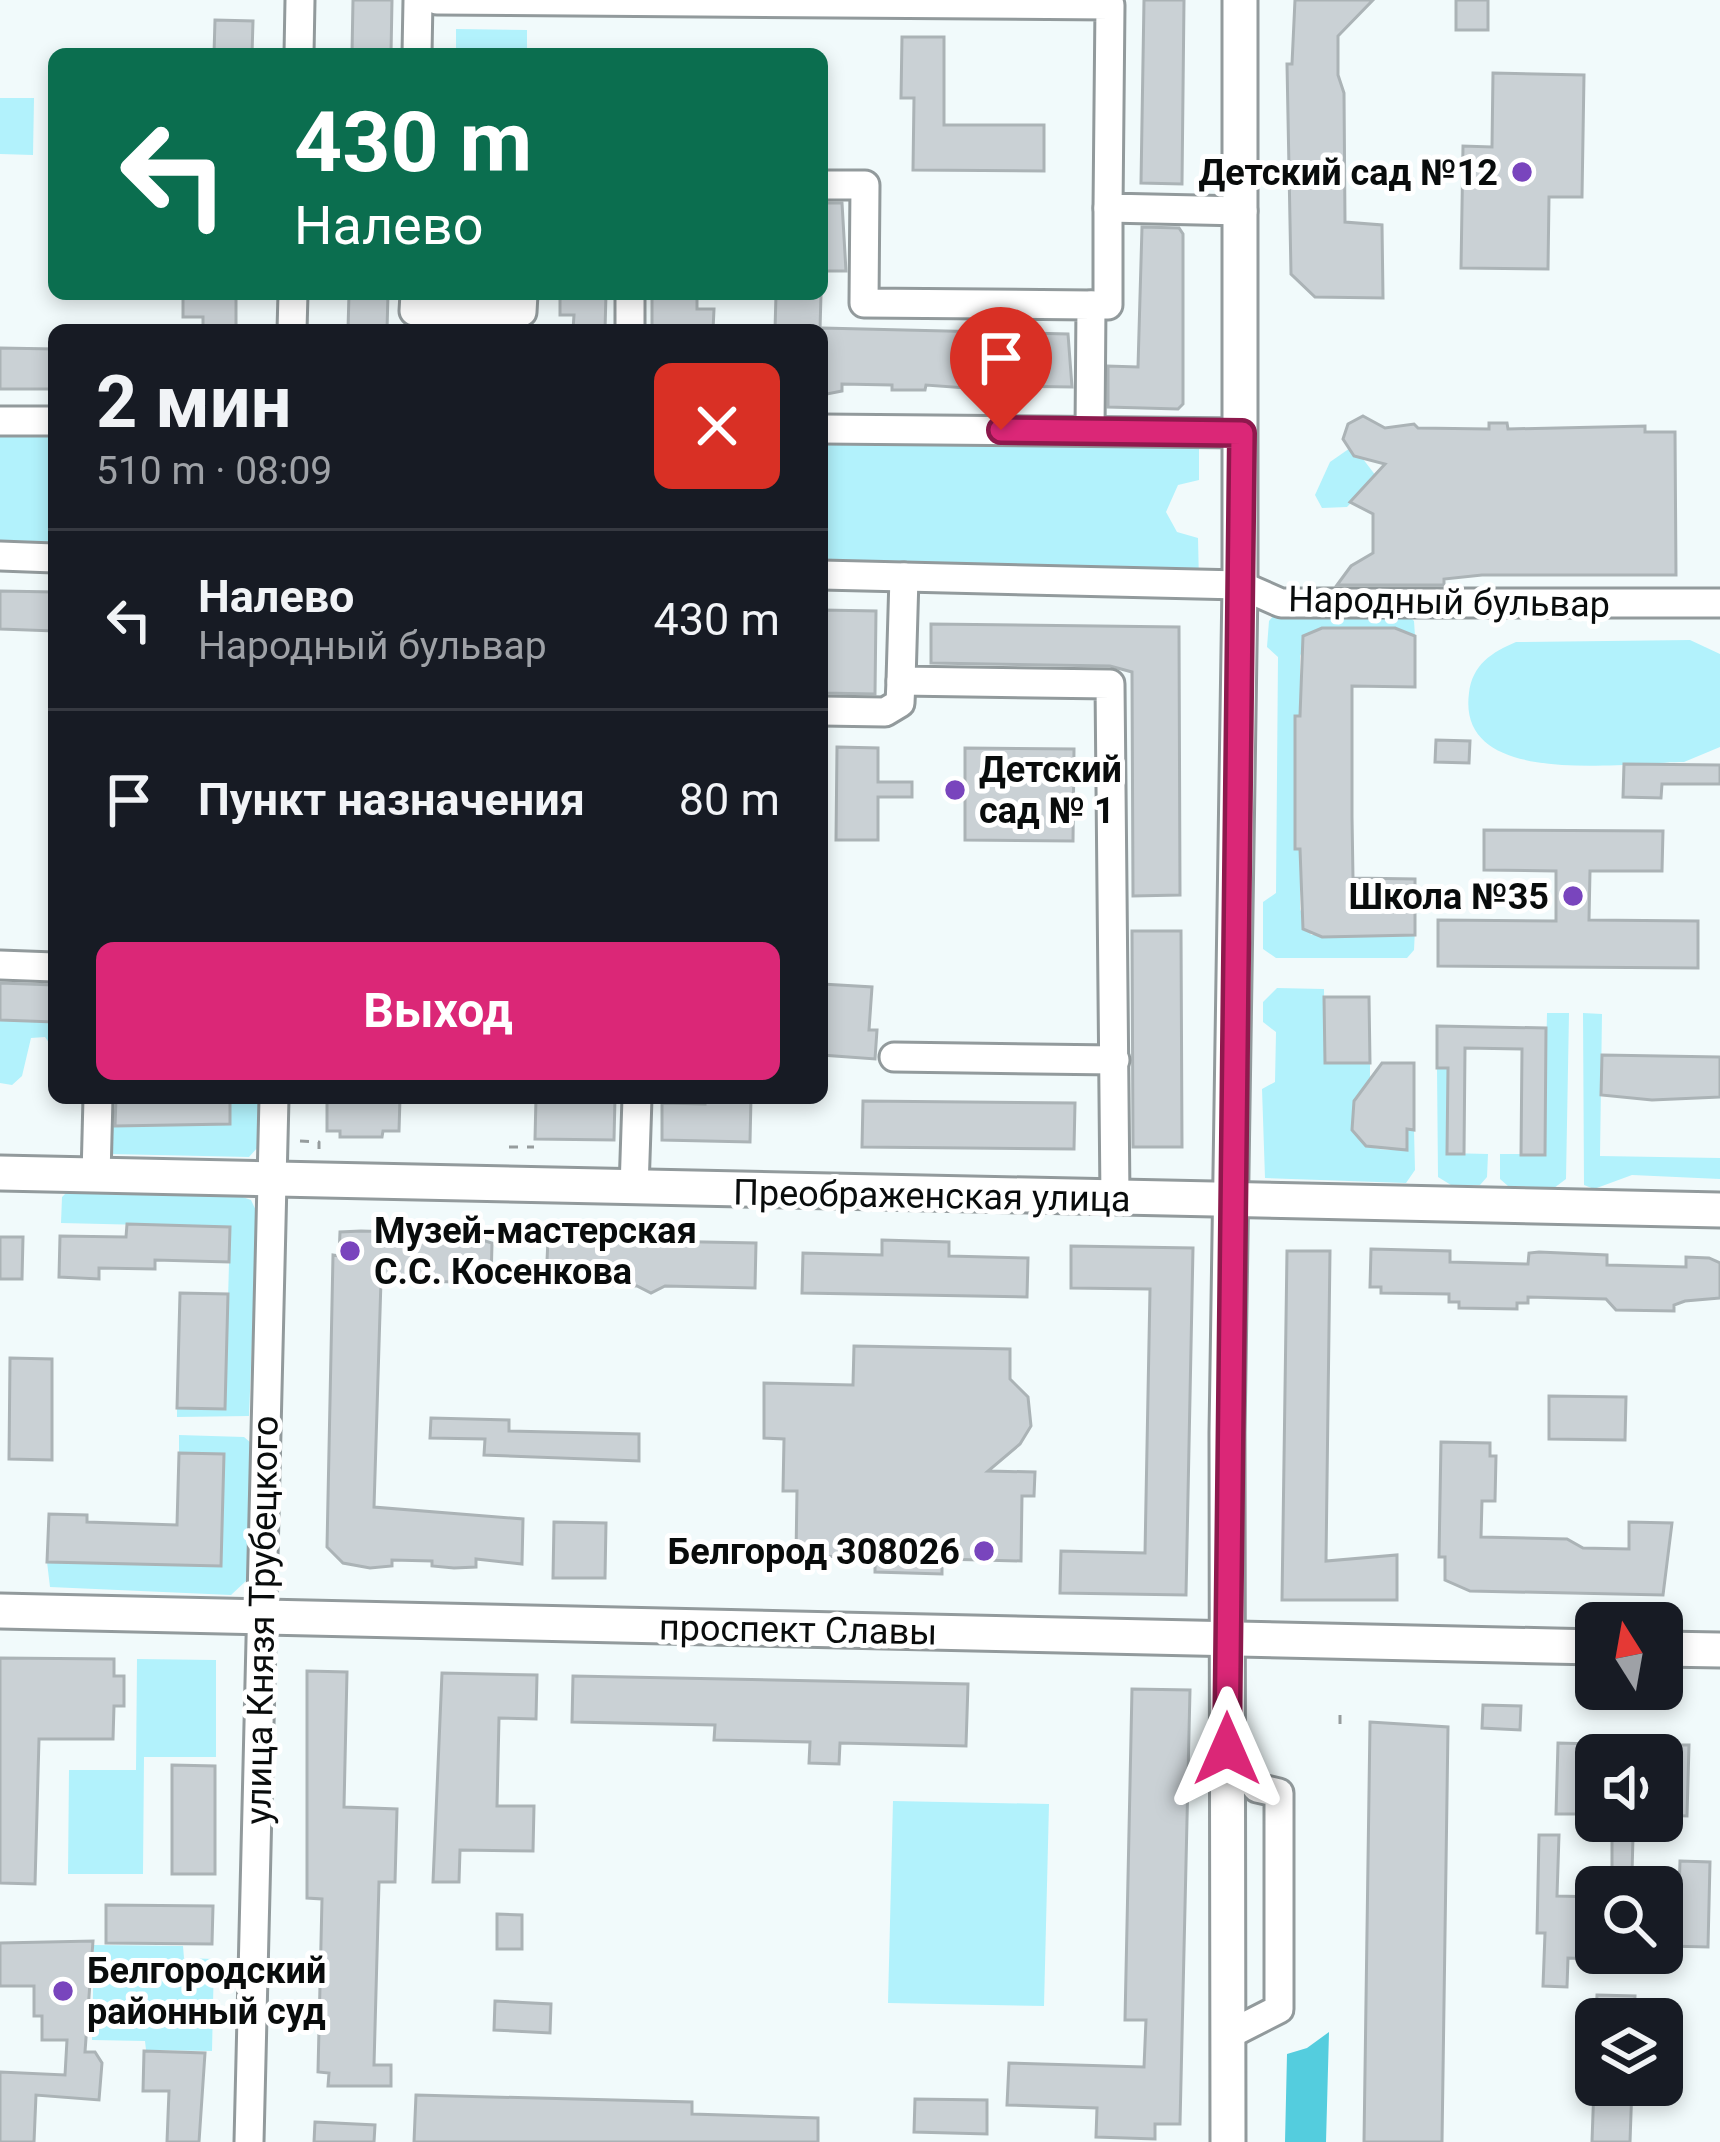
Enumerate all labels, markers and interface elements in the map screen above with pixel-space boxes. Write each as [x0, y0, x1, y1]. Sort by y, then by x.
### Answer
text: 430 m [294, 93, 532, 192]
icon: left [96, 96, 252, 252]
place label: Детский сад №12 [1199, 152, 1498, 194]
marker: Детский сад №12 [1509, 159, 1535, 185]
text: Налево [294, 194, 483, 257]
pin [950, 307, 1052, 430]
icon: arrive [968, 325, 1034, 391]
text: 2 мин [96, 360, 291, 445]
button: close [654, 363, 780, 489]
text: 510 m · 08:09 [96, 448, 332, 494]
text: Налево [198, 570, 355, 623]
street label: Народный бульвар [1288, 578, 1610, 626]
icon: left [96, 587, 162, 653]
text: 430 m [654, 593, 780, 646]
text: Народный бульвар [198, 623, 547, 669]
place label: Детский сад № 1 [979, 749, 1122, 832]
icon: arrive [96, 767, 162, 833]
text: Пункт назначения [198, 773, 585, 826]
text: 80 m [679, 773, 780, 826]
marker: Детский сад № 1 [942, 777, 968, 803]
place label: Школа №35 [1349, 876, 1549, 918]
marker: Школа №35 [1560, 883, 1586, 909]
button: Выход [96, 942, 780, 1080]
street label: Преображенская улица [733, 1172, 1131, 1220]
place label: Музей-мастерская С.С. Косенкова [374, 1210, 697, 1293]
marker: Музей-мастерская С.С. Косенкова [337, 1238, 363, 1264]
street label: улица Князя Трубецкого [237, 1415, 287, 1825]
place label: Белгород 308026 [668, 1531, 960, 1573]
marker: Белгород 308026 [971, 1538, 997, 1564]
north arrow [1575, 1602, 1683, 1710]
map controls [1575, 1602, 1683, 2106]
street label: проспект Славы [658, 1607, 937, 1653]
position arrow [1164, 1686, 1290, 1812]
button: sound [1575, 1734, 1683, 1842]
button: search [1575, 1866, 1683, 1974]
place label: Белгородский районный суд [87, 1950, 326, 2033]
marker: Белгородский районный суд [50, 1978, 76, 2004]
button: layers [1575, 1998, 1683, 2106]

